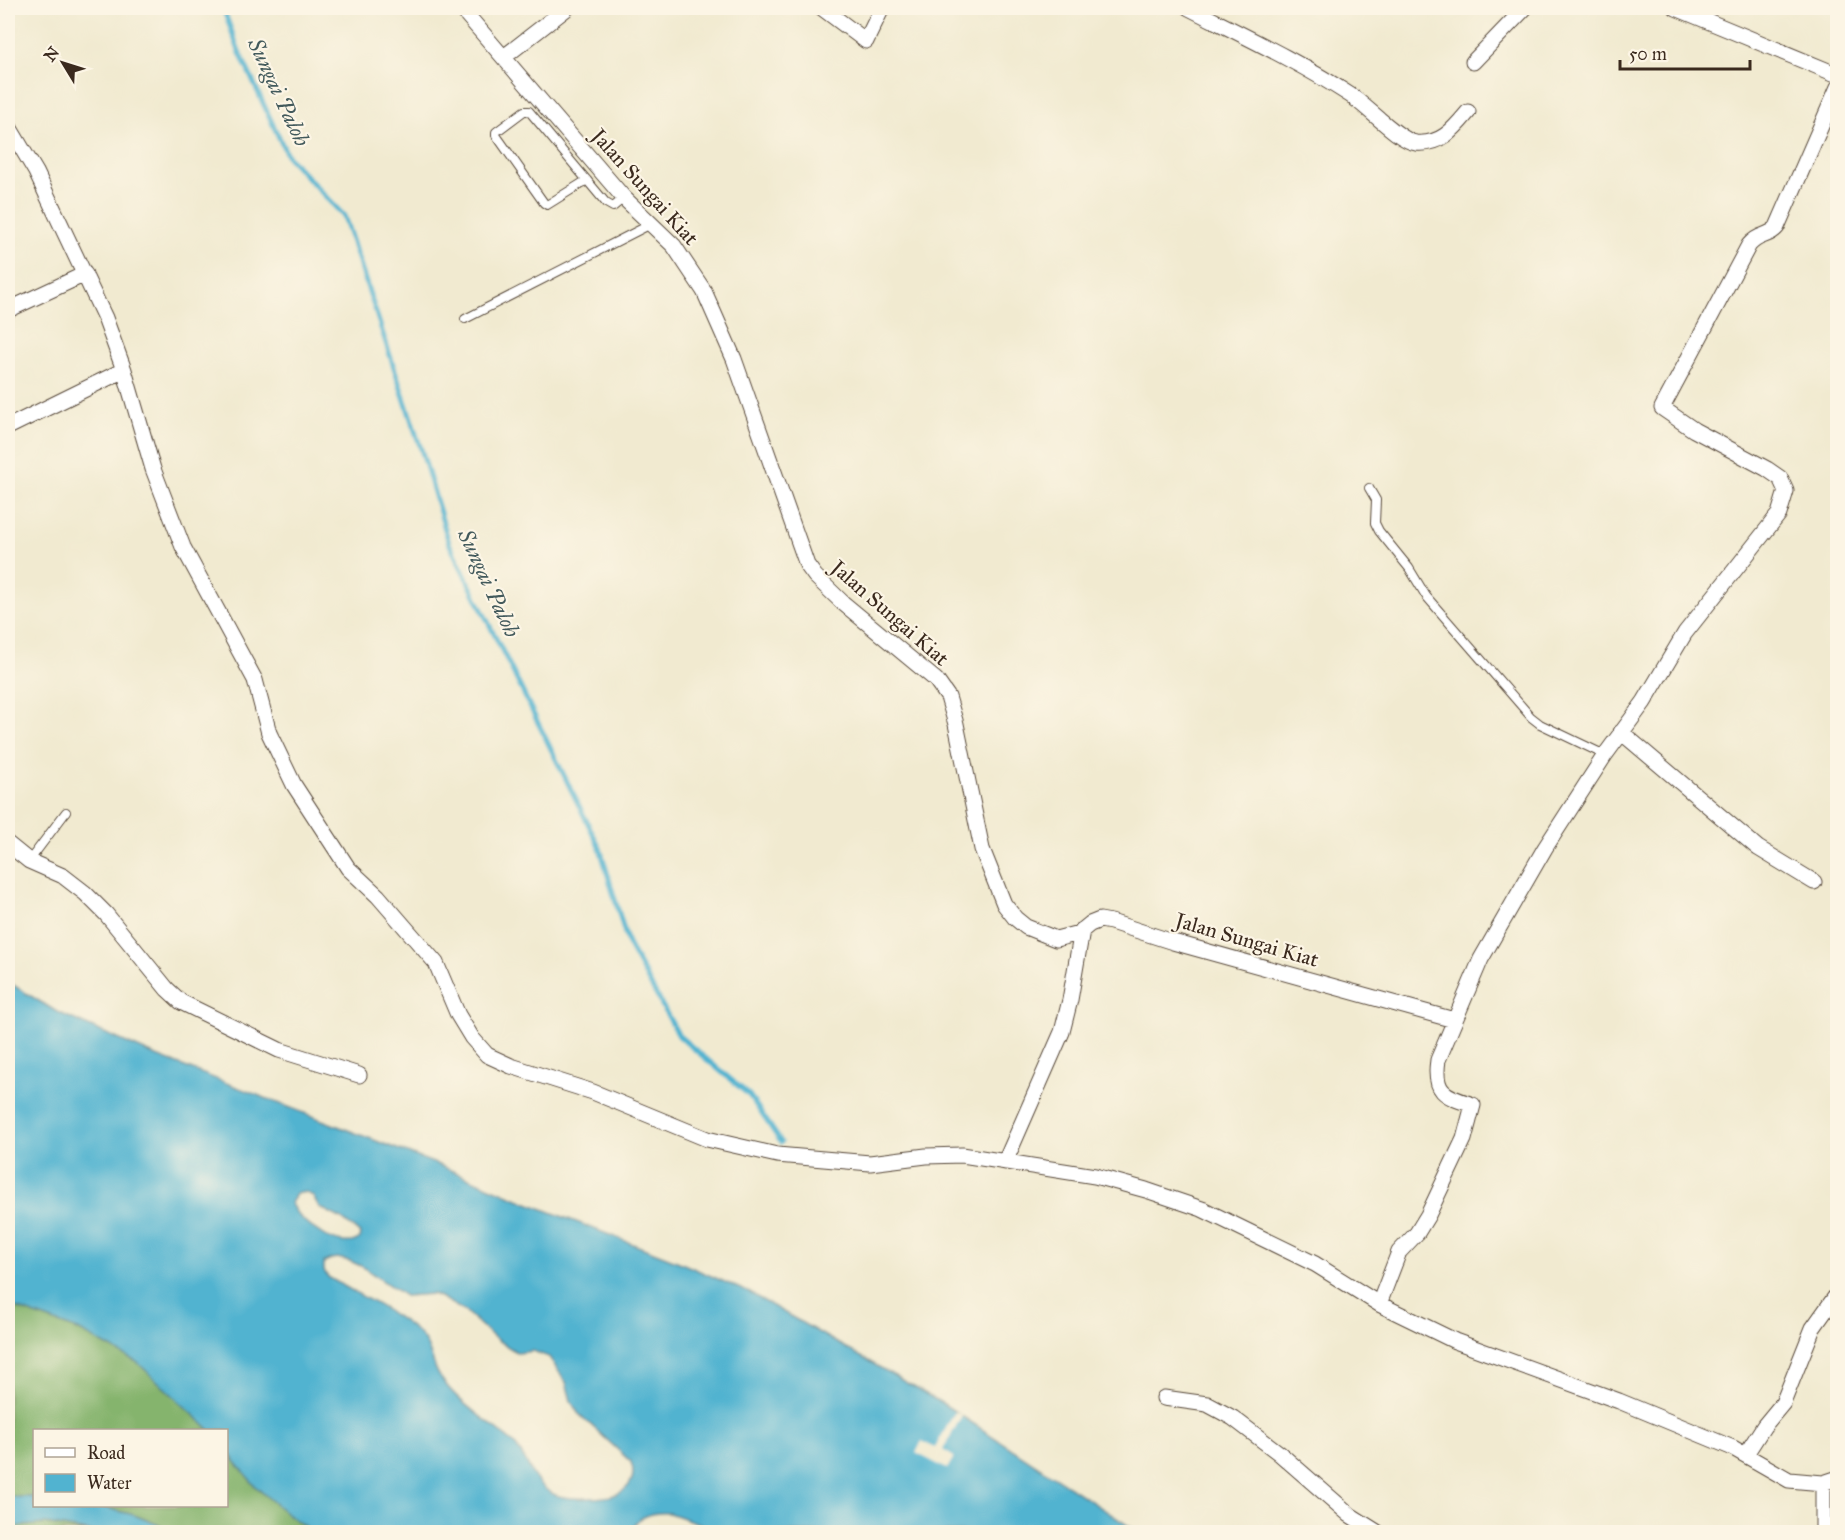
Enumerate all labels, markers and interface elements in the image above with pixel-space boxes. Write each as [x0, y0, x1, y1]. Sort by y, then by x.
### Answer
north arrow [33, 33, 93, 93]
water label: Sungai Paloh [242, 33, 316, 151]
scale bar [1620, 33, 1750, 71]
text: N [40, 43, 63, 65]
text: 50 m [1629, 43, 1667, 65]
street label: Jalan Sungai Kiat [585, 122, 705, 251]
water label: Sungai Paloh [452, 524, 526, 642]
street label: Jalan Sungai Kiat [824, 553, 955, 672]
street label: Jalan Sungai Kiat [1170, 907, 1322, 973]
legend [33, 1429, 228, 1507]
text: Road [87, 1442, 125, 1464]
text: Water [87, 1472, 132, 1494]

